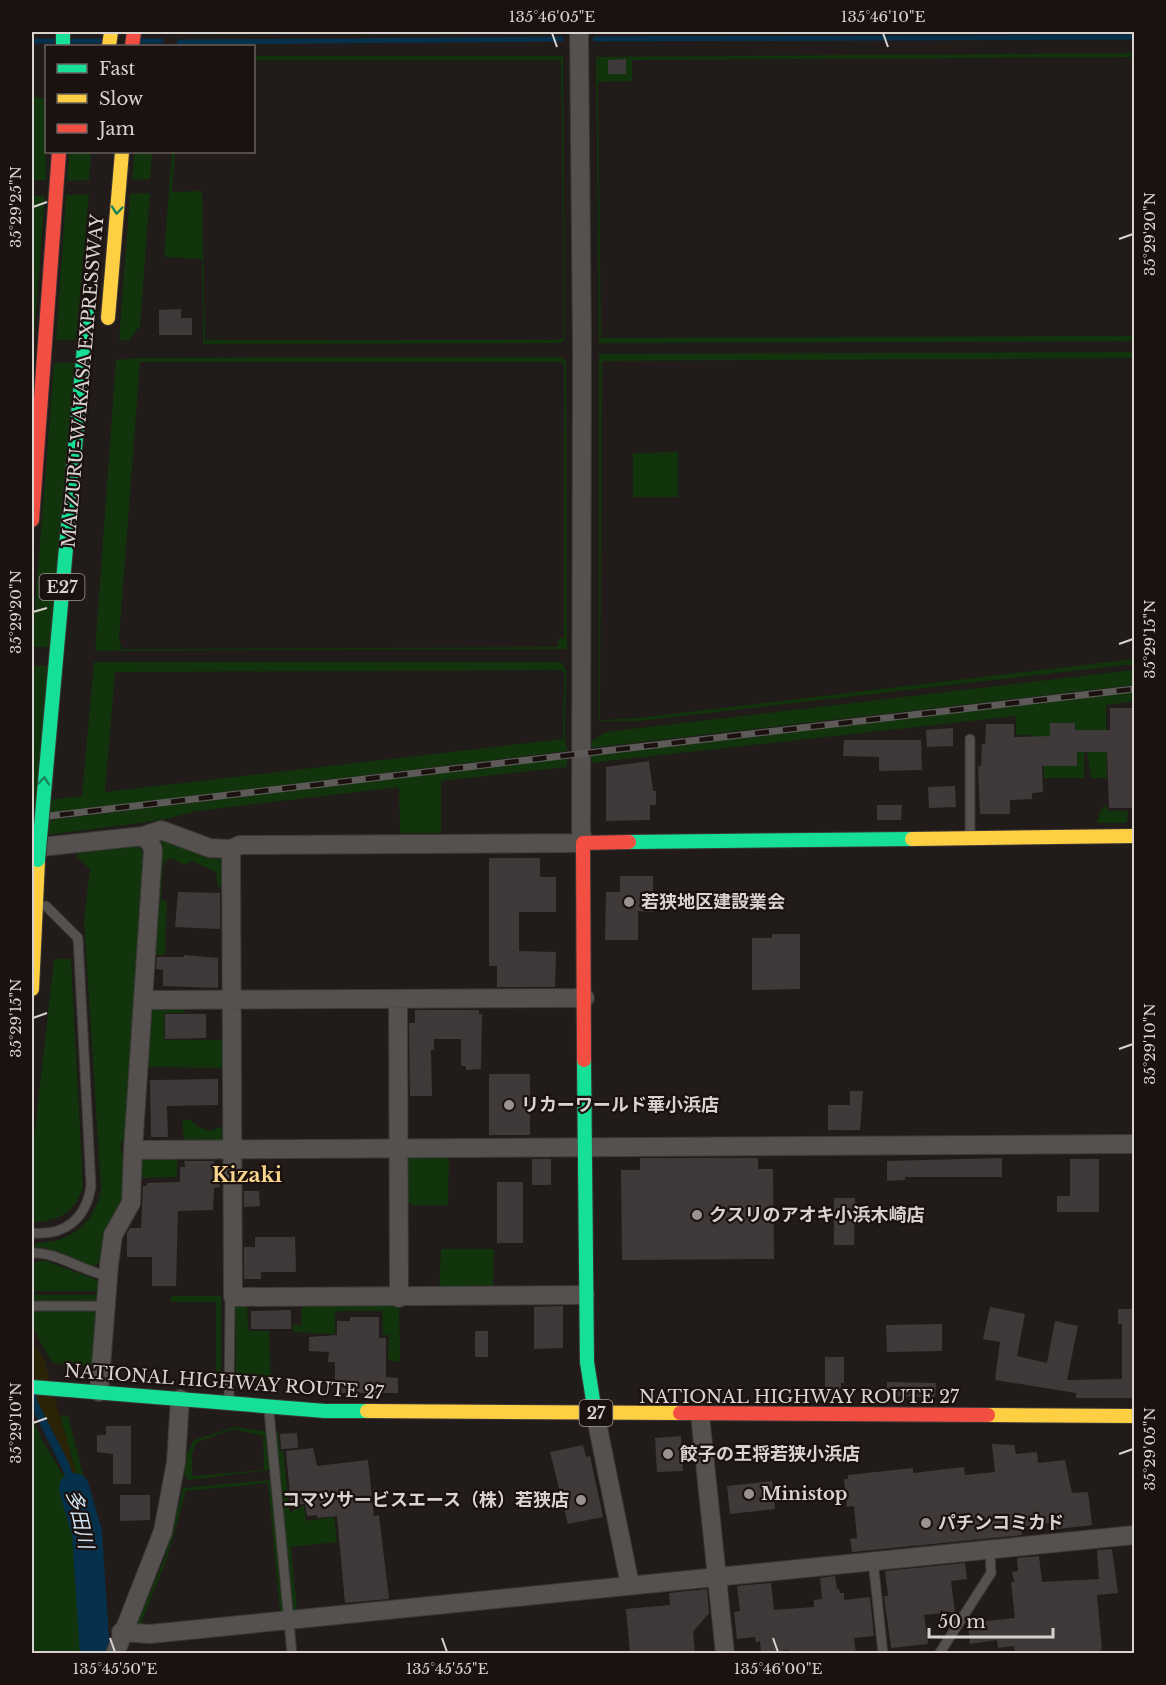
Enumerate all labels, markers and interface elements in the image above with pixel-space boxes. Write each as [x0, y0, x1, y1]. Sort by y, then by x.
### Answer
text: 135°46'05"E [509, 7, 595, 26]
text: 135°46'10"E [841, 7, 925, 26]
legend [45, 45, 255, 153]
text: Fast [99, 58, 136, 80]
text: Slow [99, 88, 144, 110]
text: Jam [97, 118, 135, 140]
text: 35°29'25"N [6, 166, 25, 248]
text: 35°29'20"N [1140, 192, 1159, 276]
one-way arrow [111, 205, 124, 214]
street label: MAIZURU-WAKASA EXPRESSWAY [57, 213, 109, 549]
text: 35°29'20"N [6, 570, 25, 654]
road number: E27 [40, 574, 84, 600]
text: 35°29'15"N [1140, 599, 1159, 679]
one-way arrow [38, 776, 51, 785]
place label: 若狭地区建設業会 [641, 891, 785, 913]
marker: 若狭地区建設業会 [622, 895, 636, 909]
text: 35°29'15"N [6, 978, 25, 1058]
text: 35°29'10"N [1140, 1003, 1159, 1085]
place label: リカーワールド華小浜店 [521, 1094, 719, 1116]
marker: リカーワールド華小浜店 [502, 1098, 516, 1112]
district label: Kizaki [212, 1162, 283, 1188]
place label: クスリのアオキ小浜木崎店 [709, 1204, 924, 1226]
marker: クスリのアオキ小浜木崎店 [690, 1208, 704, 1222]
street label: NATIONAL HIGHWAY ROUTE 27 [64, 1360, 385, 1404]
text: 35°29'10"N [6, 1382, 25, 1464]
street label: NATIONAL HIGHWAY ROUTE 27 [639, 1386, 960, 1408]
road number: 27 [580, 1400, 612, 1426]
text: 35°29'05"N [1140, 1407, 1159, 1491]
place label: 餃子の王将若狭小浜店 [679, 1443, 860, 1465]
marker: 餃子の王将若狭小浜店 [661, 1447, 675, 1461]
place label: Ministop [761, 1483, 847, 1505]
water label: 多田川 [62, 1487, 99, 1553]
marker: Ministop [742, 1487, 756, 1501]
place label: コマツサービスエース（株）若狭店 [282, 1489, 569, 1511]
marker: コマツサービスエース（株）若狭店 [574, 1493, 588, 1507]
place label: パチンコミカド [938, 1512, 1064, 1534]
marker: パチンコミカド [919, 1516, 933, 1530]
scale bar [929, 1601, 1054, 1639]
text: 50 m [938, 1611, 986, 1633]
text: 135°45'50"E [73, 1659, 158, 1678]
text: 135°45'55"E [406, 1659, 488, 1678]
text: 135°46'00"E [734, 1659, 822, 1678]

